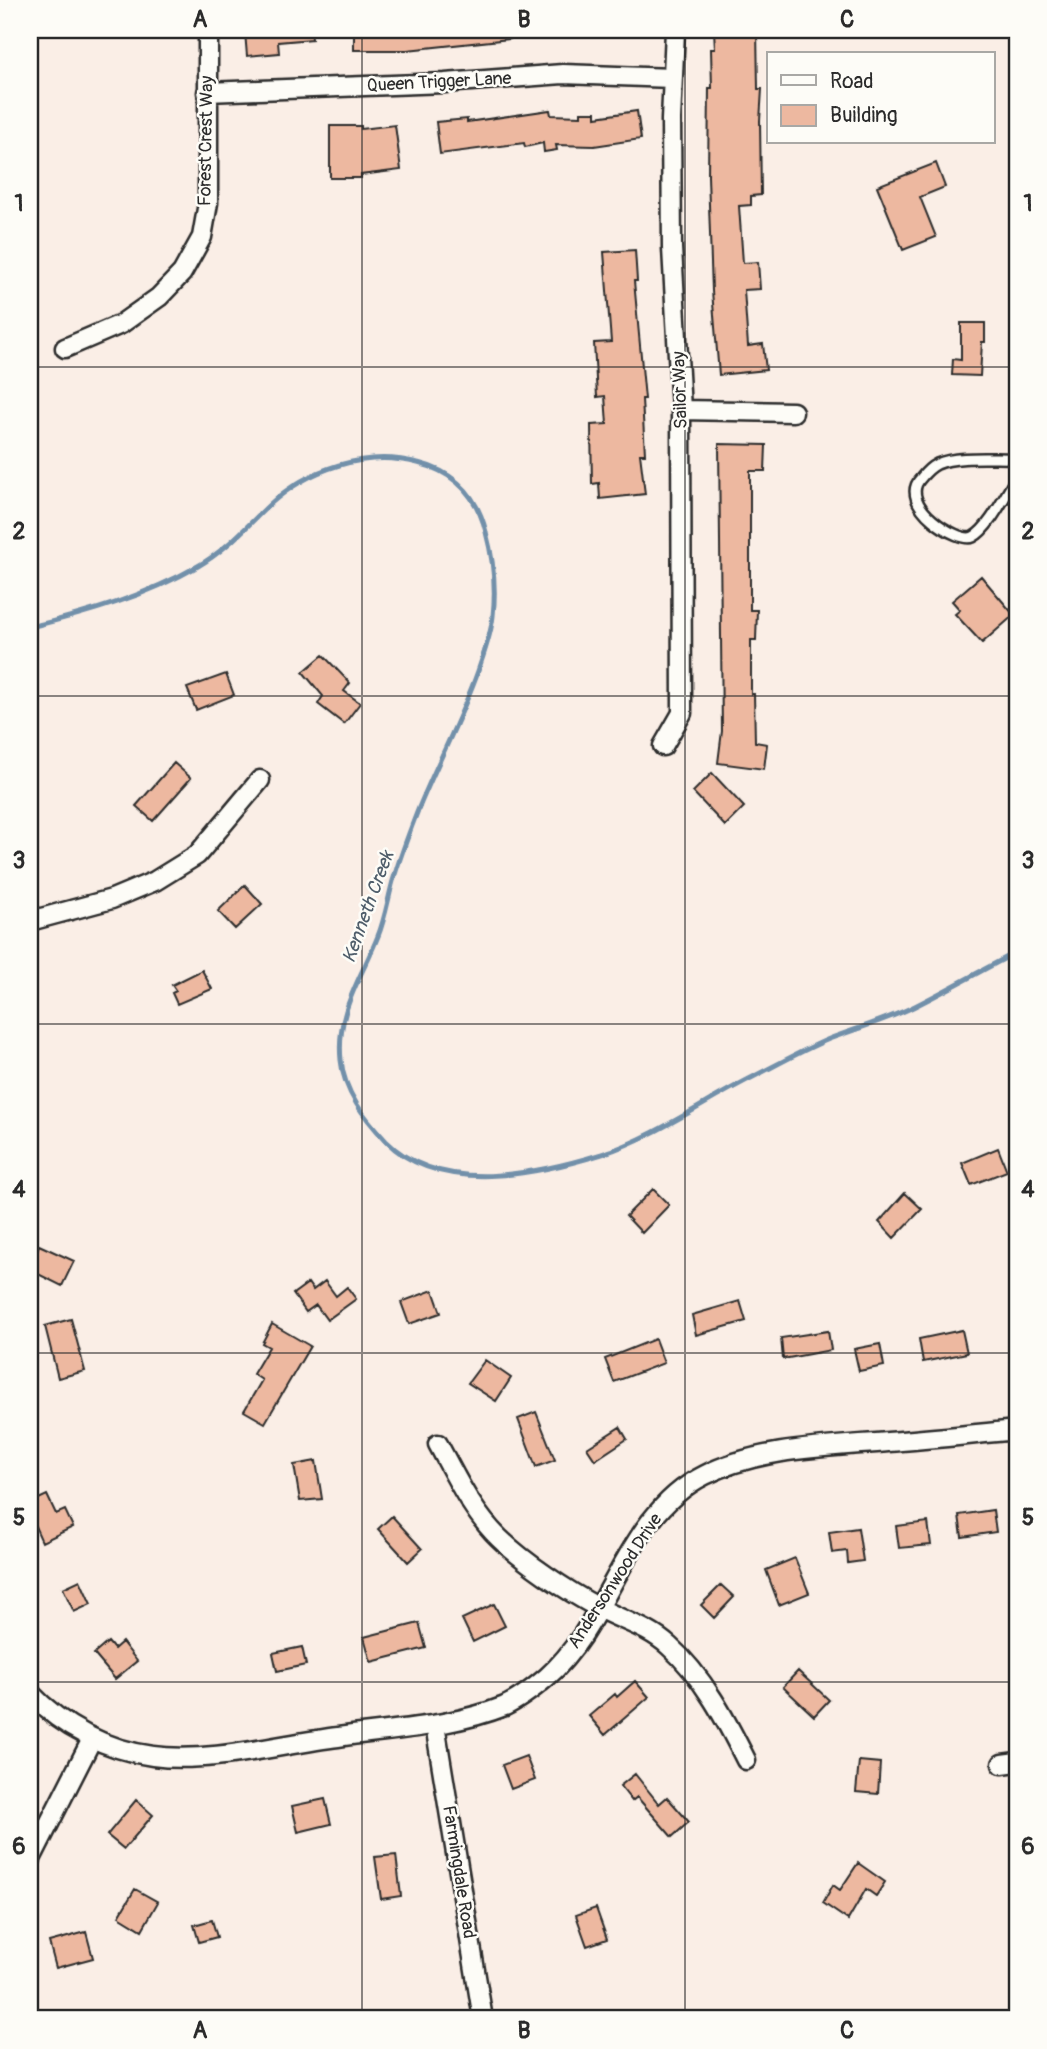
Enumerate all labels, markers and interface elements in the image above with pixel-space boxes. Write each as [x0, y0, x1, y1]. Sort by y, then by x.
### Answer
text: A [193, 5, 208, 34]
text: B [517, 5, 531, 34]
text: C [840, 5, 854, 34]
legend [767, 52, 995, 144]
street label: Queen Trigger Lane [366, 67, 512, 97]
text: Road [830, 68, 874, 95]
street label: Forest Crest Way [193, 75, 219, 206]
text: Building [830, 102, 897, 129]
text: 1 [15, 189, 24, 218]
text: 1 [1024, 189, 1033, 218]
street label: Sailor Way [667, 350, 693, 429]
text: 2 [13, 517, 26, 546]
text: 2 [1022, 517, 1035, 546]
text: 3 [13, 846, 25, 875]
water label: Kenneth Creek [337, 846, 400, 966]
text: 3 [1022, 846, 1034, 875]
text: 4 [12, 1175, 26, 1204]
text: 4 [1021, 1175, 1035, 1204]
text: 5 [13, 1503, 25, 1532]
text: 5 [1022, 1503, 1034, 1532]
street label: Andersonwood Drive [563, 1509, 667, 1653]
street label: Farmingdale Road [437, 1804, 481, 1940]
text: 6 [12, 1832, 26, 1861]
text: 6 [1021, 1832, 1035, 1861]
text: A [193, 2016, 208, 2045]
text: B [517, 2016, 531, 2045]
text: C [840, 2016, 854, 2045]

